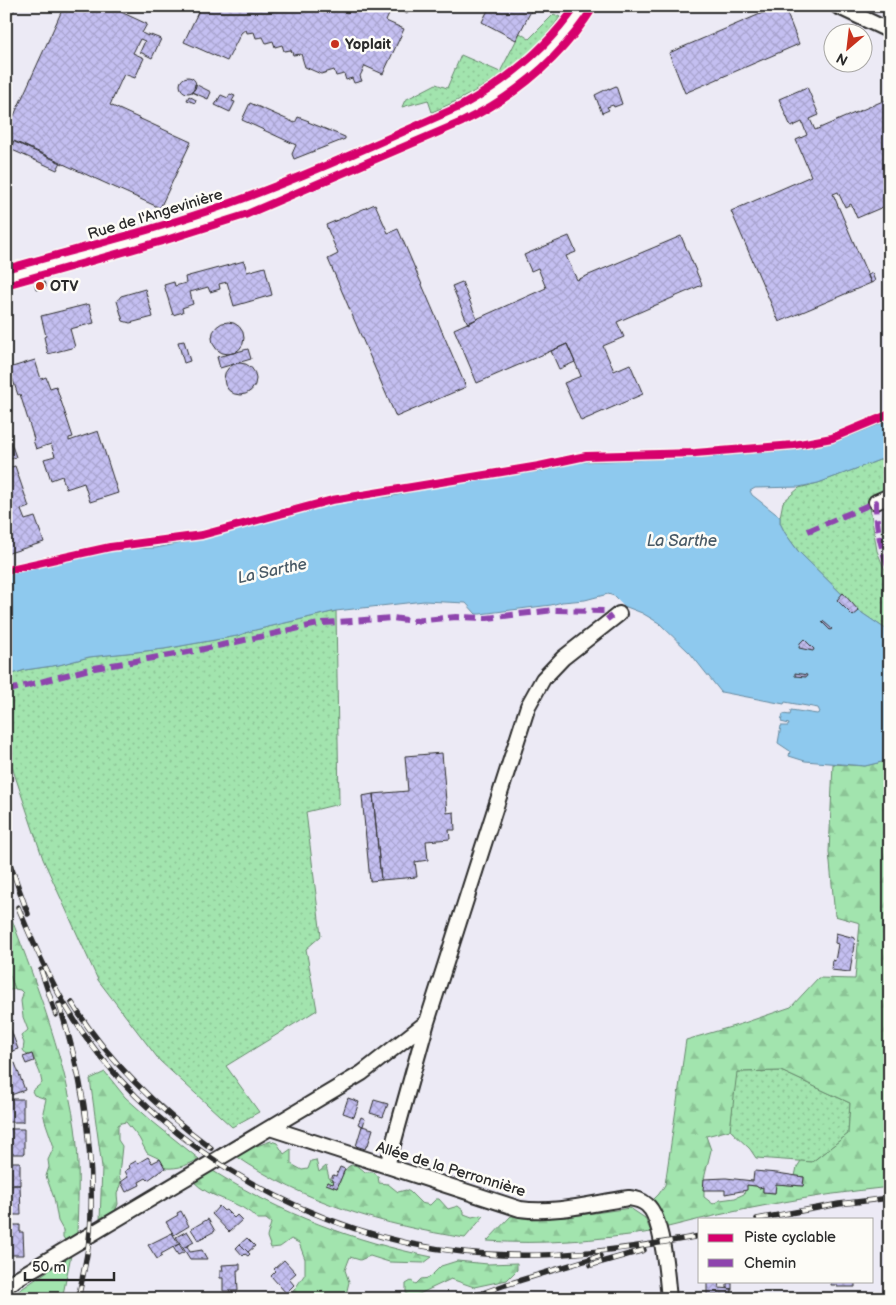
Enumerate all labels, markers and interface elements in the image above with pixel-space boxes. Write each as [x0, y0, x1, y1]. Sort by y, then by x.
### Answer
north arrow [824, 22, 874, 72]
place label: Yoplait [345, 35, 391, 54]
marker: Yoplait [329, 38, 341, 50]
text: N [833, 49, 851, 69]
street label: Rue de l'Angevinière [85, 185, 225, 244]
place label: OTV [50, 277, 79, 296]
marker: OTV [34, 280, 46, 292]
water label: La Sarthe [647, 532, 717, 551]
water label: La Sarthe [236, 555, 309, 588]
street label: Allée de la Perronnière [374, 1138, 528, 1201]
legend [698, 1218, 874, 1282]
text: Piste cyclable [744, 1228, 836, 1247]
scale bar [25, 1250, 114, 1282]
text: Chemin [744, 1254, 796, 1273]
text: 50 m [32, 1258, 66, 1277]

